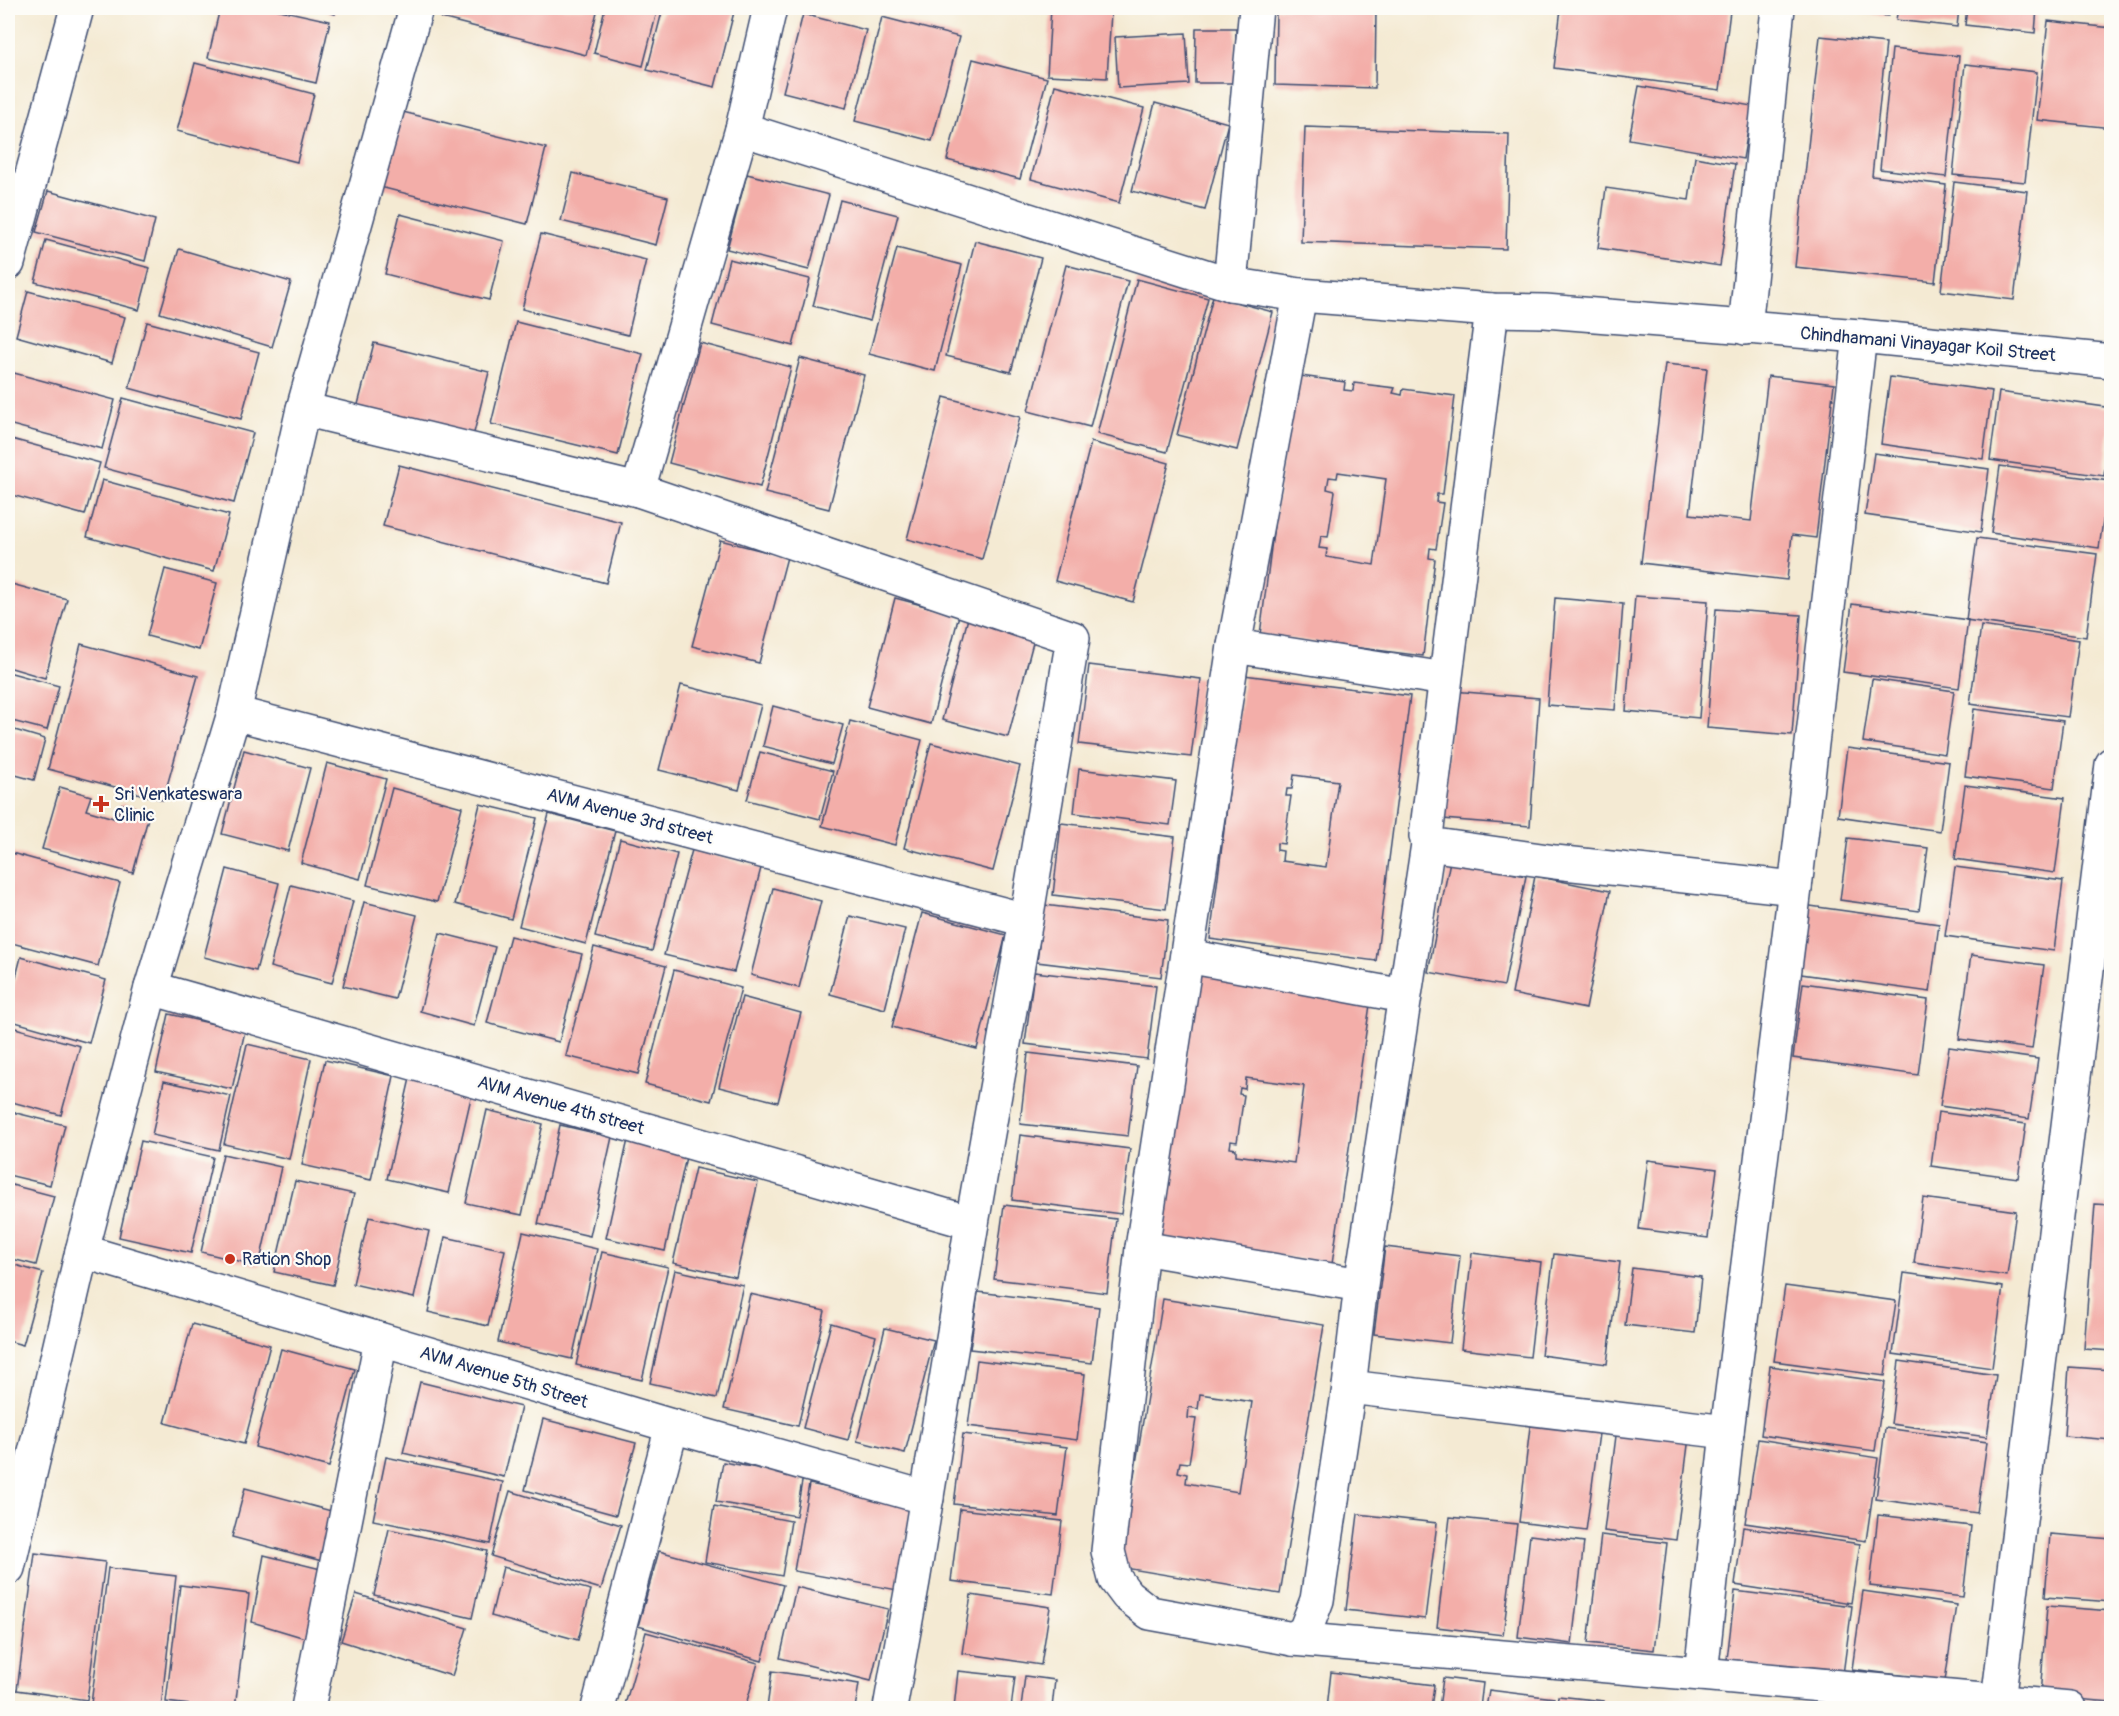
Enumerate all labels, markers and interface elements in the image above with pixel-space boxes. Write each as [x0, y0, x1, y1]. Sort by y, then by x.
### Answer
street label: Chindhamani Vinayagar Koil Street [1799, 322, 2058, 367]
place label: Sri Venkateswara Clinic [114, 783, 242, 827]
street label: AVM Avenue 3rd street [544, 783, 716, 850]
marker: Sri Venkateswara Clinic [92, 795, 110, 813]
street label: AVM Avenue 4th street [475, 1071, 648, 1141]
place label: Ration Shop [242, 1248, 332, 1271]
marker: Ration Shop [223, 1252, 237, 1266]
street label: AVM Avenue 5th Street [417, 1341, 591, 1414]

